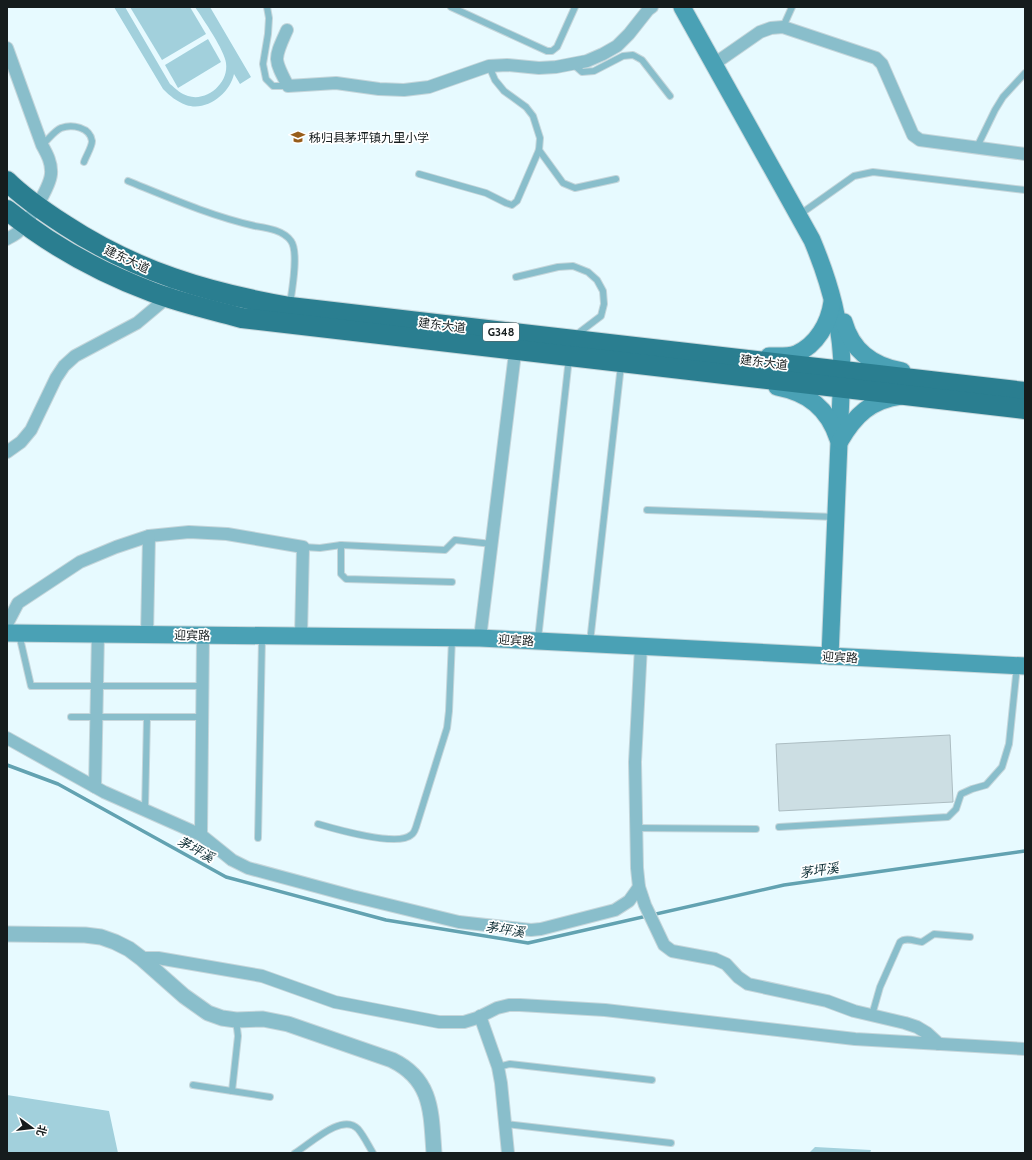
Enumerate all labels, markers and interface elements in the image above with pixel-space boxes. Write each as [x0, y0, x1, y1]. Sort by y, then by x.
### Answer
school or university icon: 秭归县茅坪镇九里小学 [290, 129, 306, 145]
place label: 秭归县茅坪镇九里小学 [309, 130, 429, 145]
street label: 建东大道 [102, 242, 152, 276]
street label: 建东大道 [417, 315, 467, 335]
road number: G348 [483, 323, 519, 341]
street label: 建东大道 [739, 352, 789, 372]
street label: 迎宾路 [174, 627, 210, 643]
street label: 迎宾路 [498, 632, 534, 648]
street label: 迎宾路 [822, 649, 858, 665]
water label: 茅坪溪 [175, 833, 219, 866]
water label: 茅坪溪 [799, 859, 841, 881]
water label: 茅坪溪 [484, 918, 527, 940]
north arrow [12, 1108, 52, 1148]
text: 北 [33, 1123, 50, 1138]

